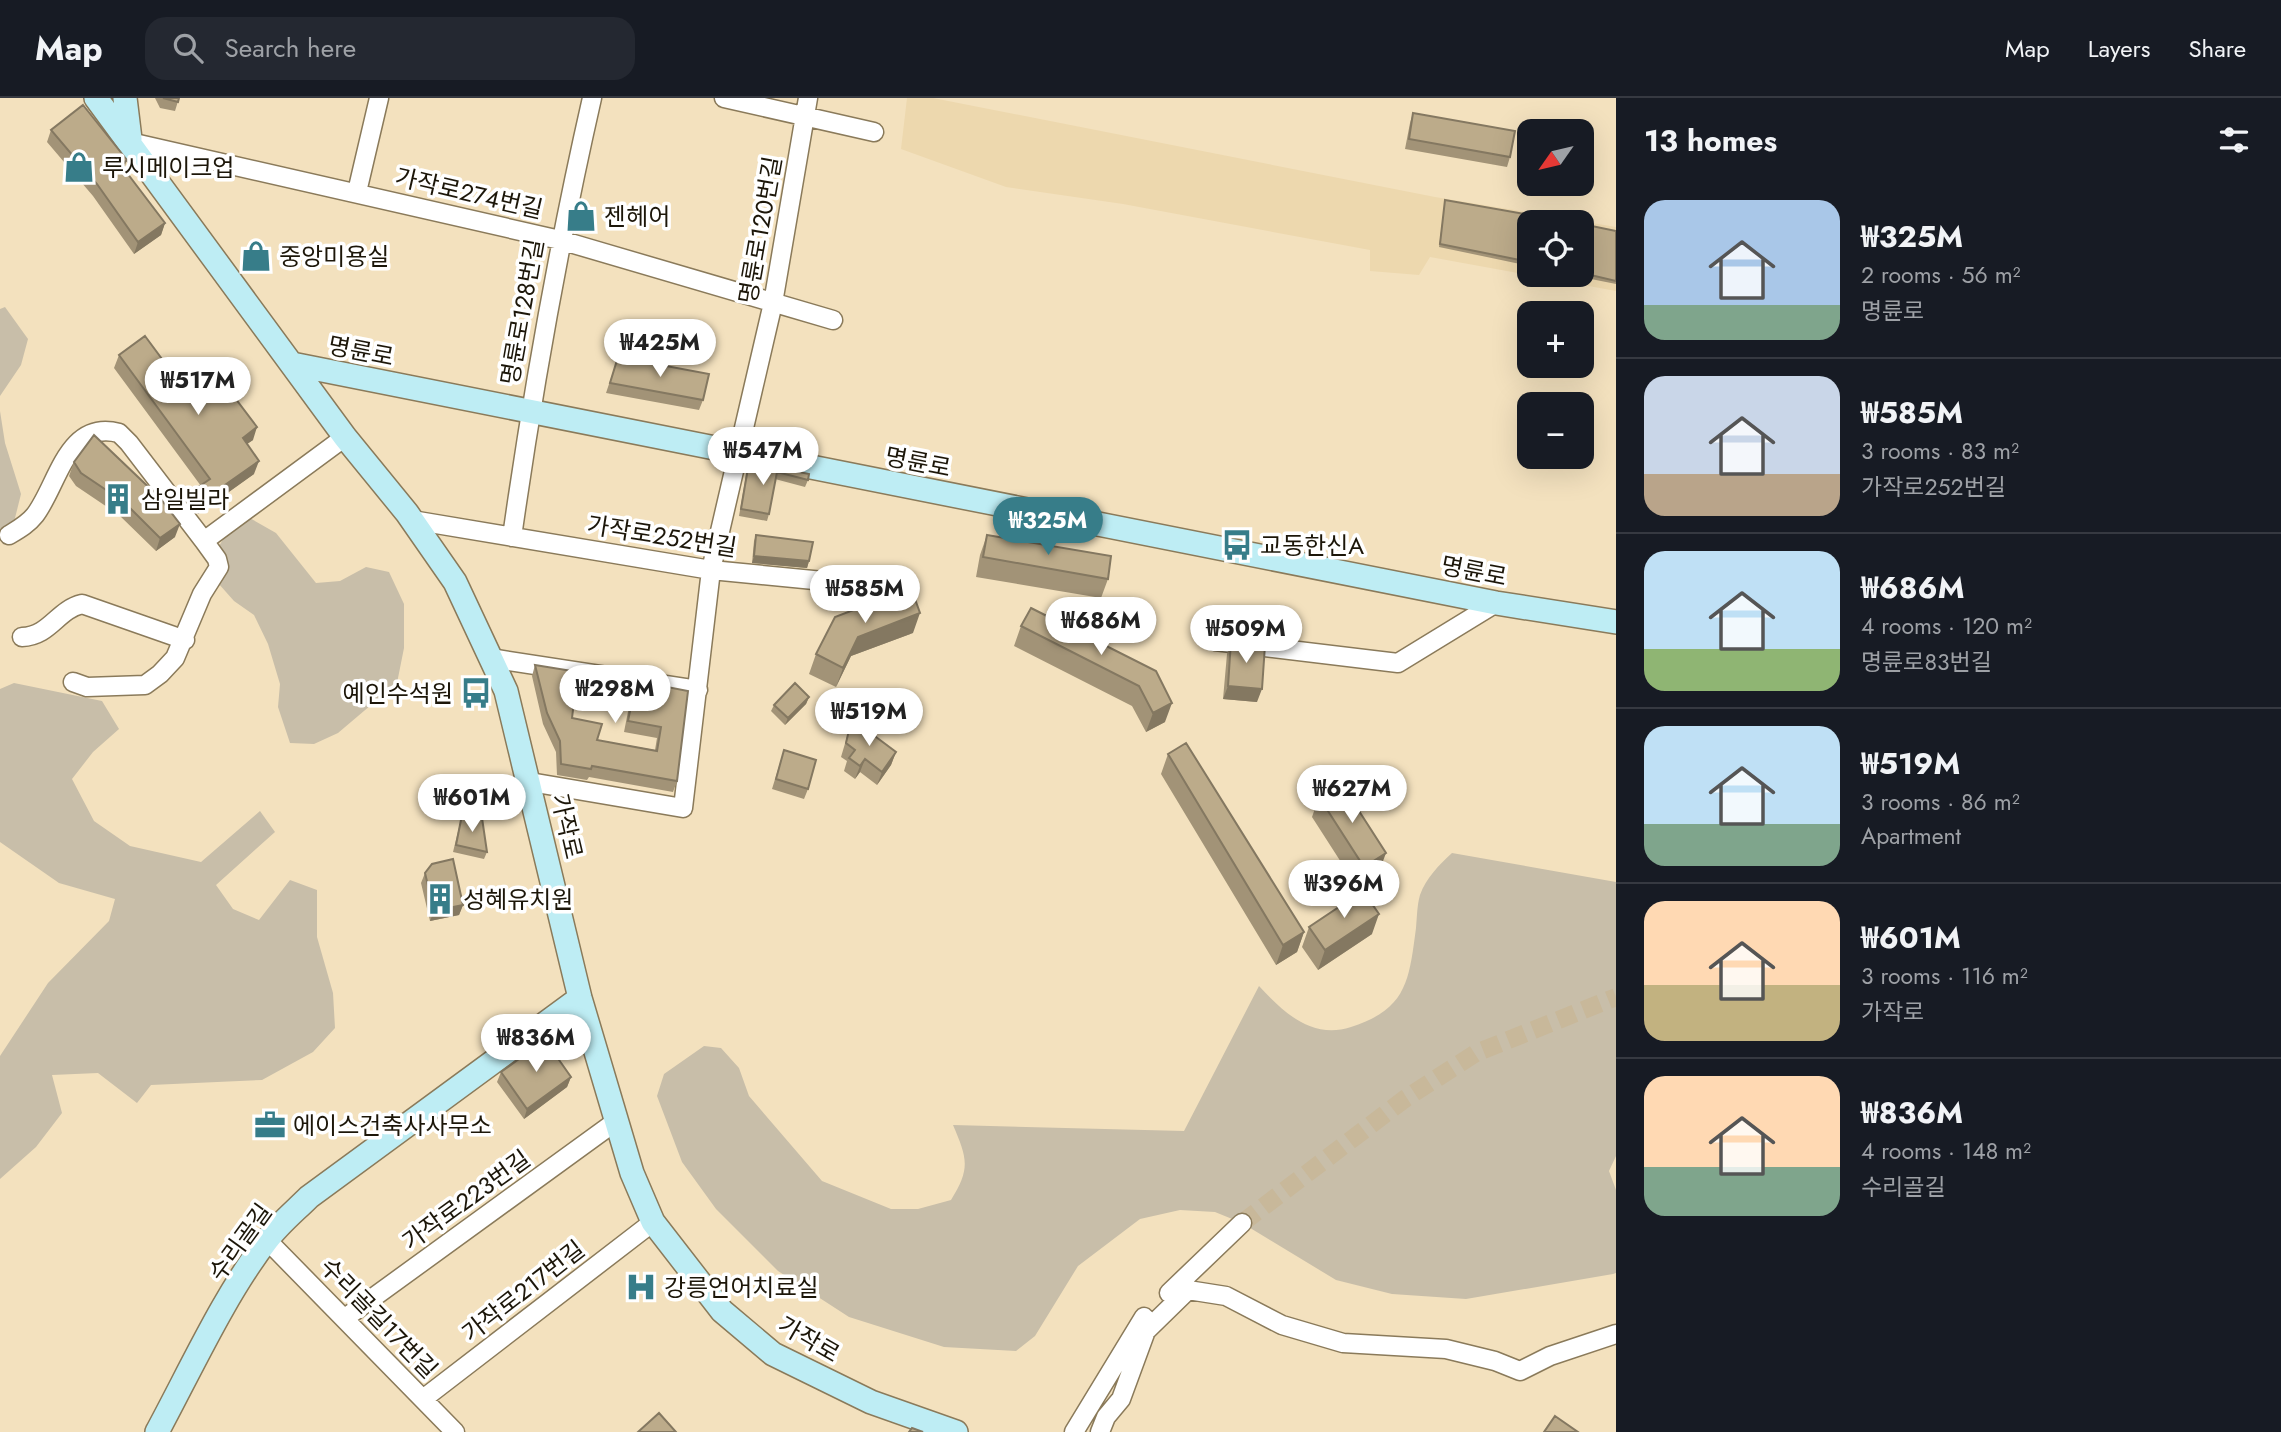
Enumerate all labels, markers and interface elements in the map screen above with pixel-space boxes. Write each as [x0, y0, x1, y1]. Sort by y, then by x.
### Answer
search box [145, 17, 635, 80]
text: Map [35, 25, 103, 72]
icon: search [169, 29, 207, 67]
text: Search here [225, 29, 356, 67]
text: Map [2005, 31, 2050, 66]
text: Layers [2088, 31, 2150, 66]
text: Share [2188, 31, 2246, 66]
north arrow [1517, 119, 1594, 196]
map controls [1517, 119, 1594, 469]
text: 13 homes [1644, 119, 1777, 162]
icon: filters [2215, 121, 2253, 159]
shop icon: 루시메이크업 [62, 150, 96, 184]
place label: 루시메이크업 [102, 150, 234, 185]
street label: 명륜로120번길 [730, 153, 790, 307]
street label: 가작로274번길 [392, 159, 546, 227]
shop icon: 젠헤어 [564, 199, 598, 233]
place label: 젠헤어 [604, 199, 670, 234]
button: locate [1517, 210, 1594, 287]
text: ₩325M [1861, 215, 1963, 258]
icon: home [1700, 228, 1784, 312]
street label: 명륜로128번길 [492, 236, 552, 388]
shop icon: 중앙미용실 [239, 239, 273, 273]
place label: 중앙미용실 [279, 239, 389, 274]
text: 2 rooms · 56 m² [1861, 258, 2021, 292]
text: 명륜로 [1861, 294, 1924, 328]
button: + [1517, 301, 1594, 378]
pin: ₩425M [611, 320, 709, 379]
text: ₩425M [620, 325, 700, 359]
street label: 명륜로 [325, 328, 397, 374]
pin: ₩517M [149, 358, 247, 417]
text: ₩517M [161, 363, 235, 397]
text: ₩585M [1861, 391, 1963, 434]
button: − [1517, 392, 1594, 469]
icon: home [1700, 404, 1784, 488]
pin: ₩547M [714, 428, 812, 487]
text: ₩547M [724, 433, 802, 467]
text: 3 rooms · 83 m² [1861, 434, 2019, 468]
street label: 명륜로 [882, 439, 954, 485]
text: 가작로252번길 [1861, 470, 2006, 504]
building icon: 삼일빌라 [101, 482, 135, 516]
place label: 삼일빌라 [141, 482, 229, 517]
pin: ₩325M [999, 498, 1097, 557]
text: ₩325M [1009, 503, 1087, 537]
street label: 가작로252번길 [585, 507, 739, 565]
bus stop icon: 교동한신A [1220, 528, 1254, 562]
place label: 교동한신A [1260, 528, 1364, 563]
street label: 명륜로 [1438, 548, 1510, 594]
pin: ₩585M [816, 566, 914, 625]
text: ₩686M [1861, 566, 1964, 609]
text: ₩585M [826, 571, 904, 605]
icon: home [1700, 579, 1784, 663]
pin: ₩686M [1052, 598, 1150, 657]
text: ₩686M [1061, 603, 1141, 637]
pin: ₩509M [1197, 606, 1295, 665]
text: 4 rooms · 120 m² [1861, 609, 2032, 643]
text: ₩509M [1206, 611, 1286, 645]
text: 명륜로83번길 [1861, 645, 1992, 679]
pin: ₩298M [566, 666, 664, 725]
text: ₩298M [576, 671, 654, 705]
place label: 예인수석원 [343, 676, 453, 711]
bus stop icon: 예인수석원 [459, 676, 493, 710]
pin: ₩519M [820, 688, 918, 748]
text: ₩519M [831, 694, 907, 728]
text: ₩519M [1861, 742, 1960, 785]
icon: home [1700, 754, 1784, 838]
pin: ₩627M [1303, 766, 1401, 825]
text: ₩627M [1313, 771, 1391, 805]
pin: ₩601M [423, 774, 521, 834]
text: ₩601M [434, 780, 510, 814]
text: 3 rooms · 86 m² [1861, 785, 2020, 819]
street label: 가작로 [542, 790, 592, 862]
text: Apartment [1861, 819, 1961, 853]
pin: ₩396M [1295, 860, 1393, 920]
text: ₩396M [1304, 866, 1384, 900]
building icon: 성혜유치원 [423, 882, 457, 916]
place label: 성혜유치원 [463, 882, 573, 917]
text: ₩601M [1861, 916, 1961, 959]
icon: home [1700, 929, 1784, 1013]
text: 3 rooms · 116 m² [1861, 959, 2028, 993]
text: 가작로 [1861, 995, 1924, 1029]
pin: ₩836M [487, 1014, 585, 1074]
text: ₩836M [497, 1020, 575, 1054]
text: ₩836M [1861, 1091, 1963, 1134]
icon: home [1700, 1104, 1784, 1188]
office icon: 에이스건축사사무소 [253, 1108, 287, 1142]
place label: 에이스건축사사무소 [293, 1108, 492, 1143]
text: 4 rooms · 148 m² [1861, 1134, 2031, 1168]
street label: 가작로223번길 [395, 1142, 537, 1258]
text: 수리골길 [1861, 1170, 1946, 1204]
street label: 수리골길 [200, 1196, 280, 1288]
street label: 가작로217번길 [454, 1232, 592, 1350]
street label: 수리골길17번길 [312, 1250, 446, 1386]
hospital icon: 강릉언어치료실 [624, 1270, 658, 1304]
place label: 강릉언어치료실 [664, 1270, 819, 1305]
street label: 가작로 [772, 1307, 846, 1371]

